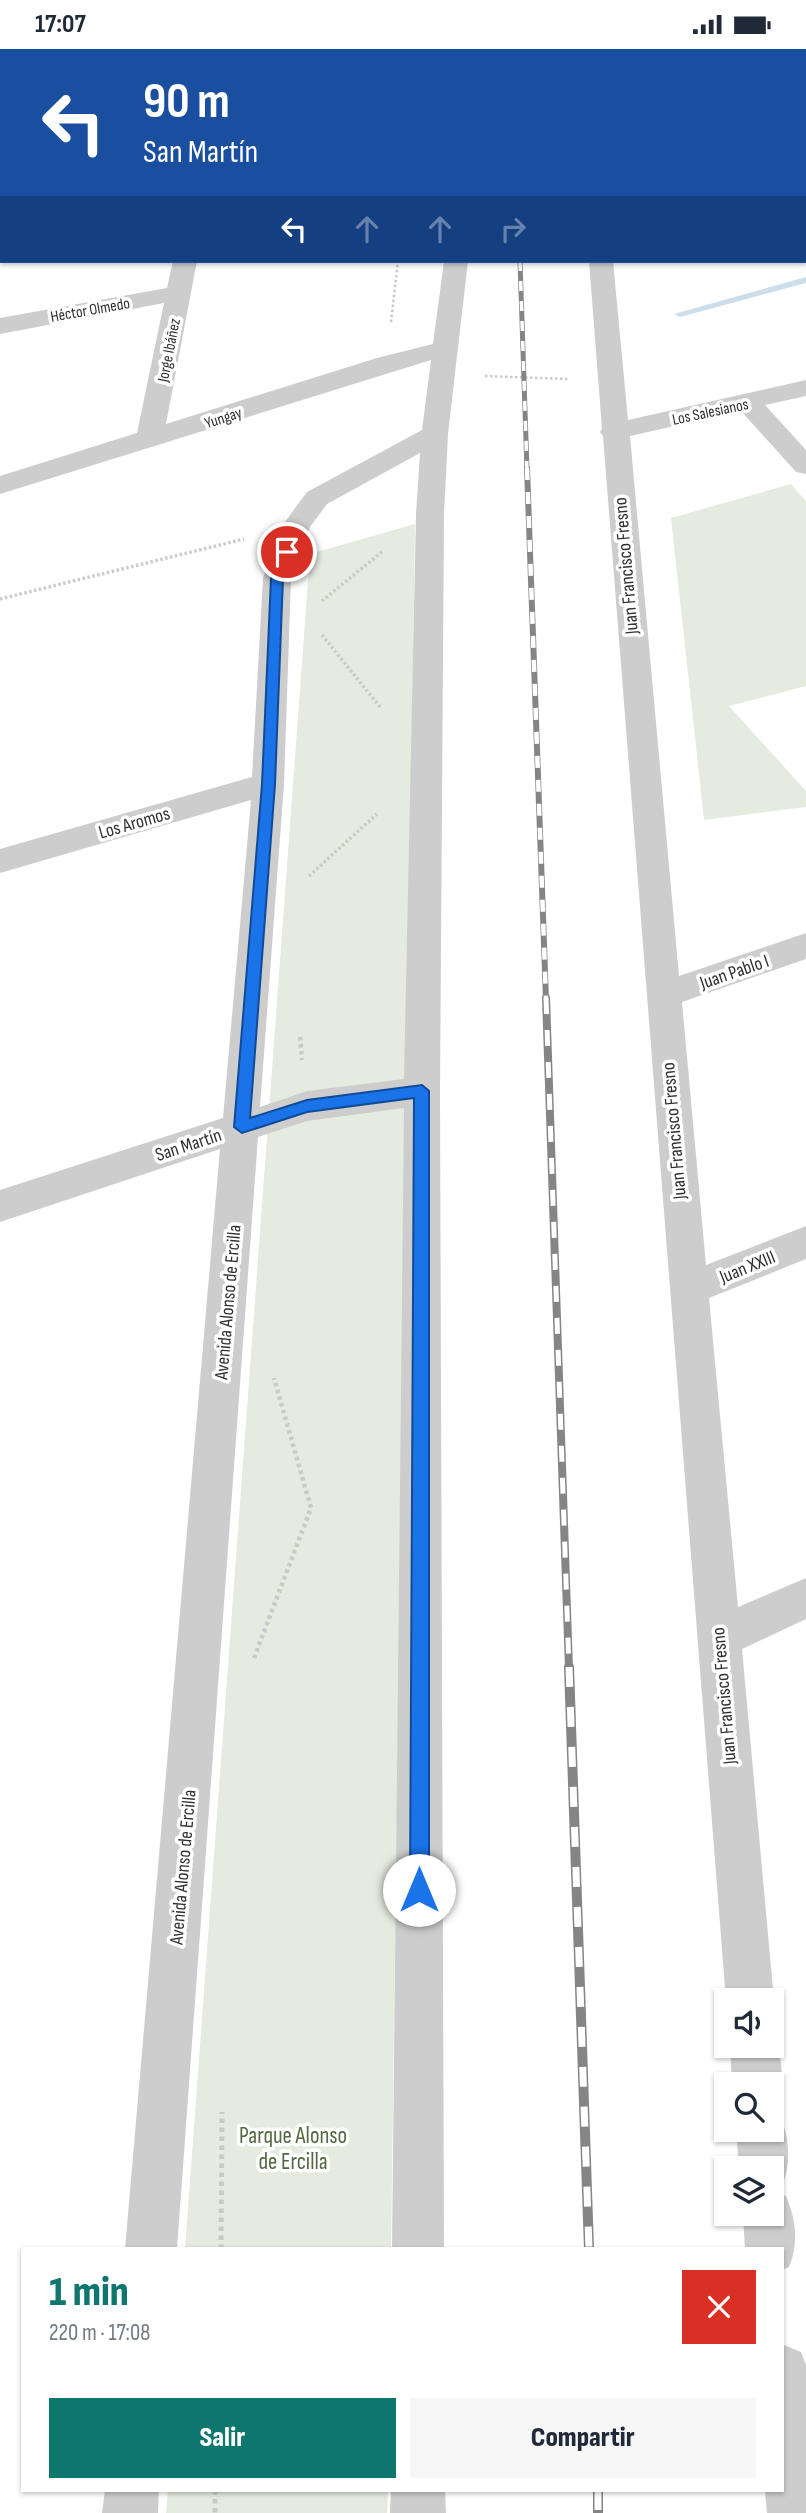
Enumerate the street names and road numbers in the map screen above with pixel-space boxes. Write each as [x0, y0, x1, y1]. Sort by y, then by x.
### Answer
street label: Héctor Olmedo [49, 294, 131, 327]
street label: Jorge Ibáñez [154, 317, 185, 385]
street label: Los Salesianos [671, 395, 750, 430]
street label: Yungay [202, 404, 244, 433]
street label: Juan Francisco Fresno [609, 496, 644, 636]
street label: Los Aromos [96, 802, 173, 845]
street label: Juan Pablo I [696, 950, 772, 995]
street label: Juan Francisco Fresno [657, 1061, 692, 1201]
street label: San Martín [152, 1124, 225, 1167]
street label: Avenida Alonso de Ercilla [210, 1224, 247, 1382]
street label: Juan XXIII [715, 1246, 779, 1289]
street label: Juan Francisco Fresno [707, 1626, 742, 1766]
street label: Avenida Alonso de Ercilla [165, 1789, 202, 1947]

